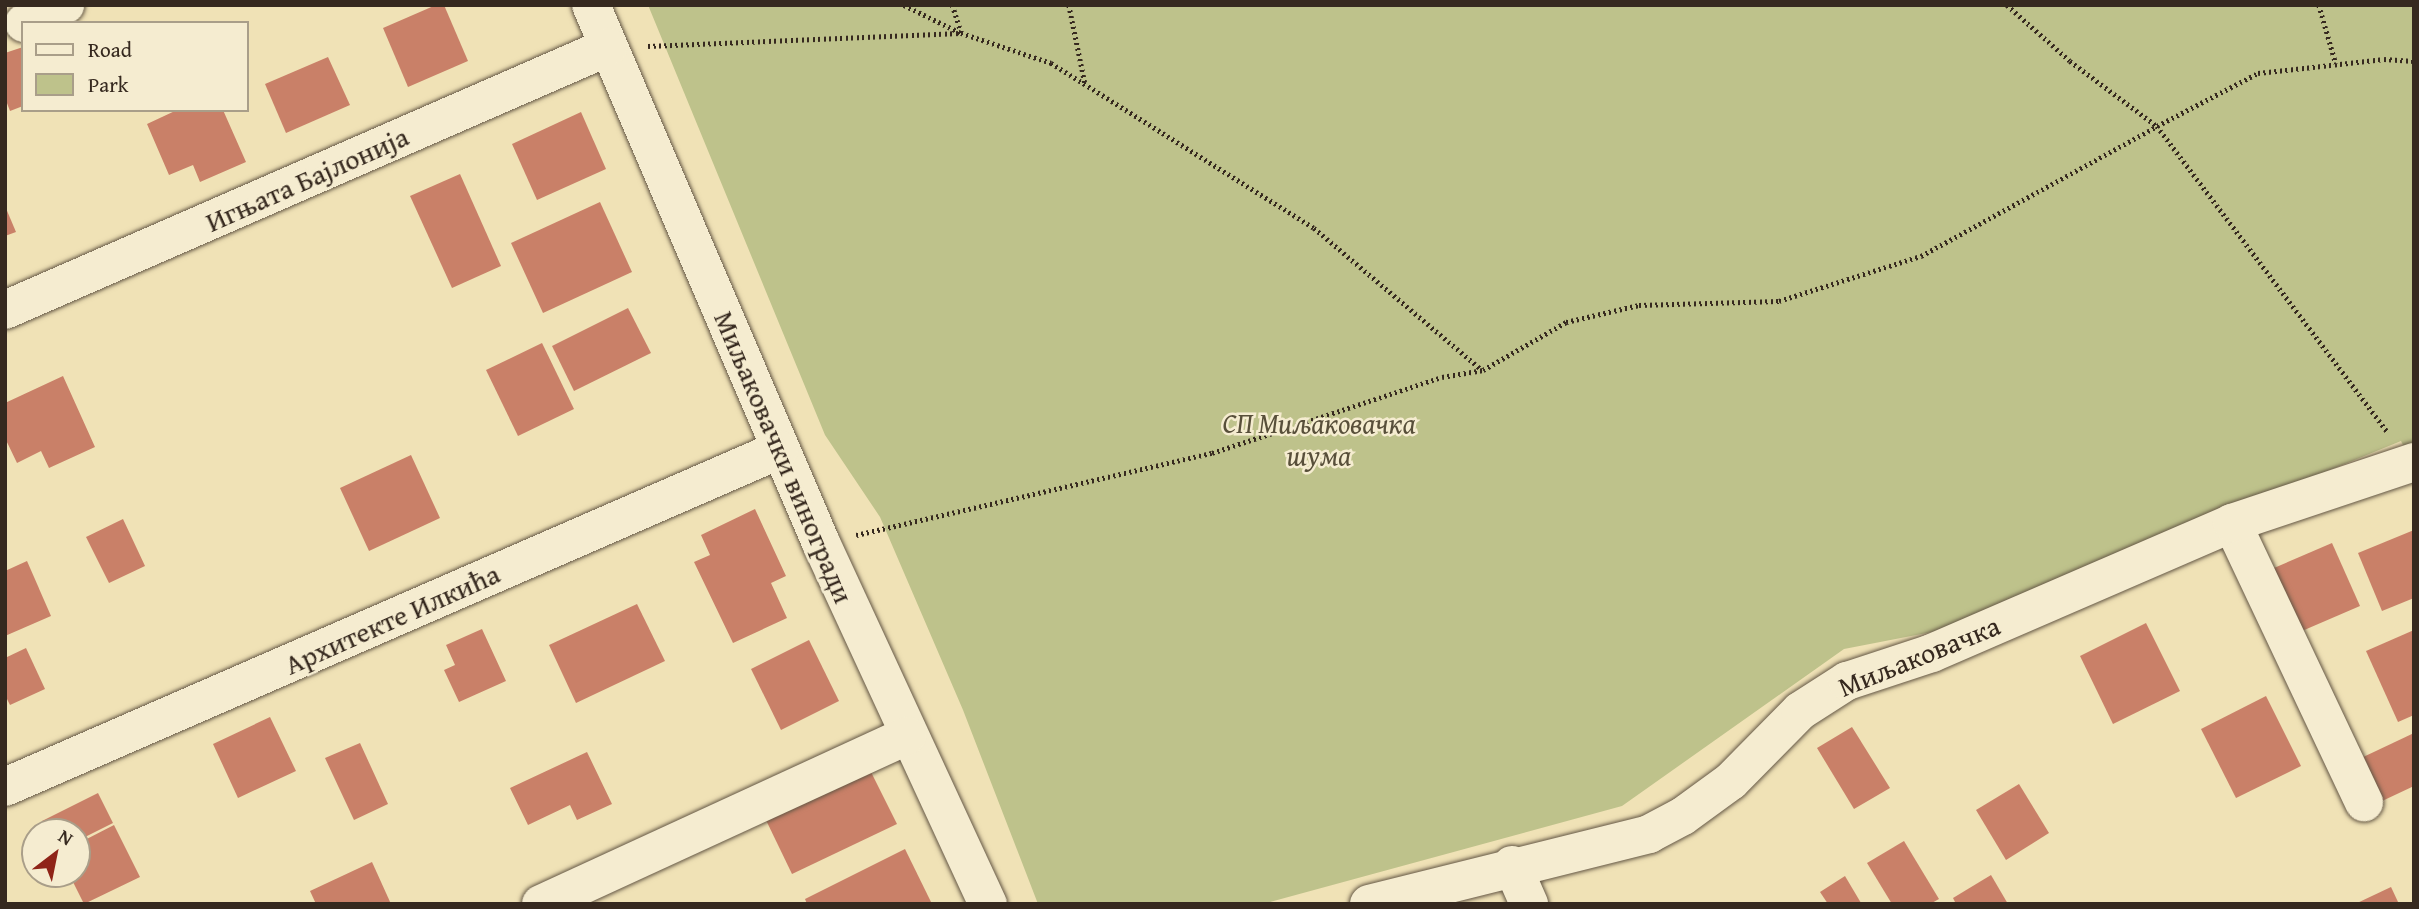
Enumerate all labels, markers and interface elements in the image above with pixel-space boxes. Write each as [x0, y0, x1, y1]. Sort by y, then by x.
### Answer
legend [21, 21, 248, 112]
text: Road [88, 34, 132, 65]
text: Park [88, 69, 129, 100]
street label: Игњата Бајлонија [200, 119, 414, 239]
street label: Миљаковачки виногради [707, 306, 861, 608]
park label: СП Миљаковачка шума [1222, 406, 1416, 472]
street label: Архитекте Илкића [279, 557, 505, 681]
street label: Миљаковачка [1833, 608, 2005, 704]
north arrow [21, 818, 91, 888]
text: N [53, 822, 79, 852]

